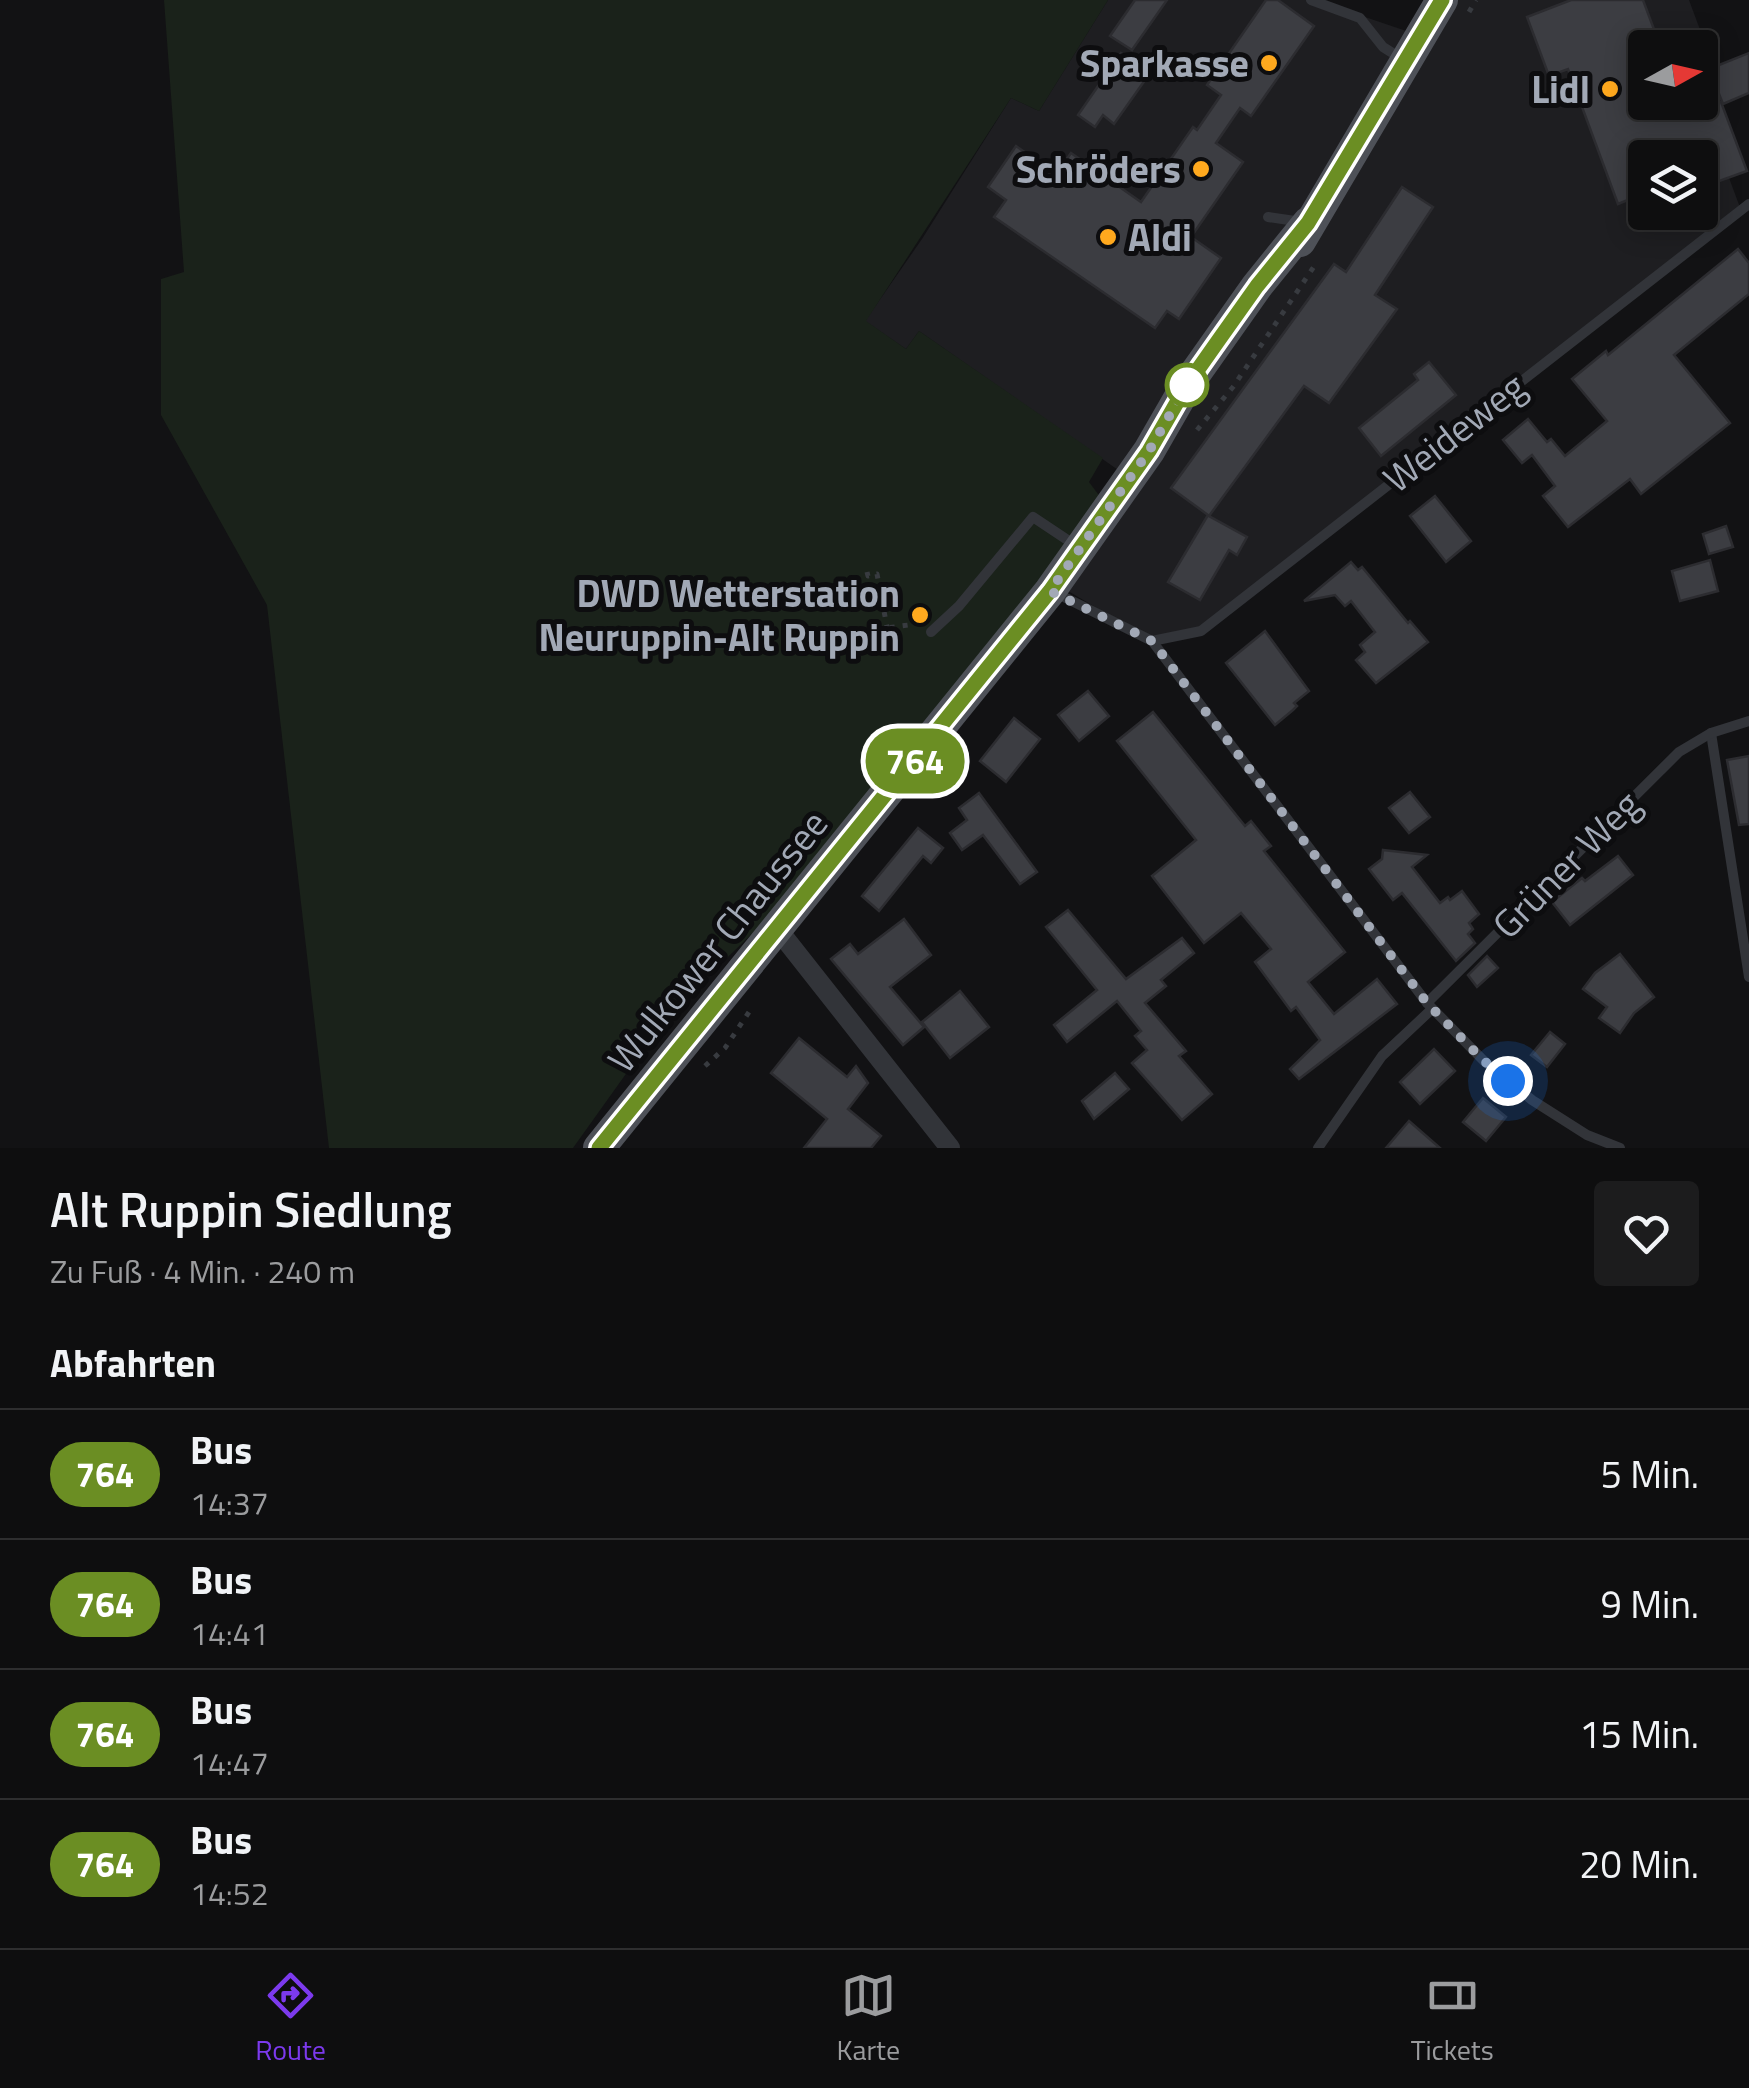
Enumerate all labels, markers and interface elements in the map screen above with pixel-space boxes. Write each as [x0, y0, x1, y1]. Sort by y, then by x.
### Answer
north arrow [1628, 30, 1718, 120]
map controls [1628, 30, 1718, 230]
place label: Sparkasse [1080, 34, 1249, 92]
marker: Sparkasse [1258, 52, 1280, 74]
place label: Lidl [1531, 60, 1590, 118]
marker: Lidl [1599, 78, 1621, 100]
place label: Schröders [1016, 140, 1181, 198]
button: layers [1628, 140, 1718, 230]
marker: Schröders [1190, 158, 1212, 180]
place label: Aldi [1128, 208, 1192, 266]
marker: Aldi [1097, 226, 1119, 248]
street label: Weideweg [1370, 358, 1538, 506]
unlabelled marker [1166, 364, 1208, 406]
place label: DWD Wetterstation Neuruppin-Alt Ruppin [539, 564, 900, 666]
marker: DWD Wetterstation Neuruppin-Alt Ruppin [909, 604, 931, 626]
line badge: 764 [858, 728, 972, 794]
text: 764 [886, 734, 944, 788]
street label: Grüner Weg [1479, 777, 1653, 951]
street label: Wulkower Chaussee [593, 797, 841, 1085]
your location [1483, 1056, 1533, 1106]
text: Alt Ruppin Siedlung [50, 1173, 452, 1246]
button: heart [1594, 1181, 1699, 1286]
text: Zu Fuß · 4 Min. · 240 m [50, 1247, 355, 1295]
text: Abfahrten [50, 1334, 216, 1392]
text: Bus [190, 1421, 252, 1479]
text: 5 Min. [1601, 1445, 1699, 1503]
text: 764 [76, 1447, 134, 1501]
text: 14:37 [190, 1479, 269, 1527]
text: Bus [190, 1551, 252, 1609]
text: 9 Min. [1601, 1575, 1699, 1633]
text: 764 [76, 1577, 134, 1631]
text: 14:41 [190, 1609, 269, 1657]
text: Bus [190, 1681, 252, 1739]
text: 15 Min. [1579, 1705, 1699, 1763]
text: 764 [76, 1707, 134, 1761]
text: 14:47 [190, 1739, 269, 1787]
text: Bus [190, 1811, 252, 1869]
text: 20 Min. [1579, 1835, 1699, 1893]
text: 764 [76, 1837, 134, 1891]
text: 14:52 [190, 1869, 269, 1917]
tab: Route [255, 1968, 326, 2071]
tab: Karte [836, 1968, 900, 2071]
tab: Tickets [1411, 1968, 1494, 2071]

